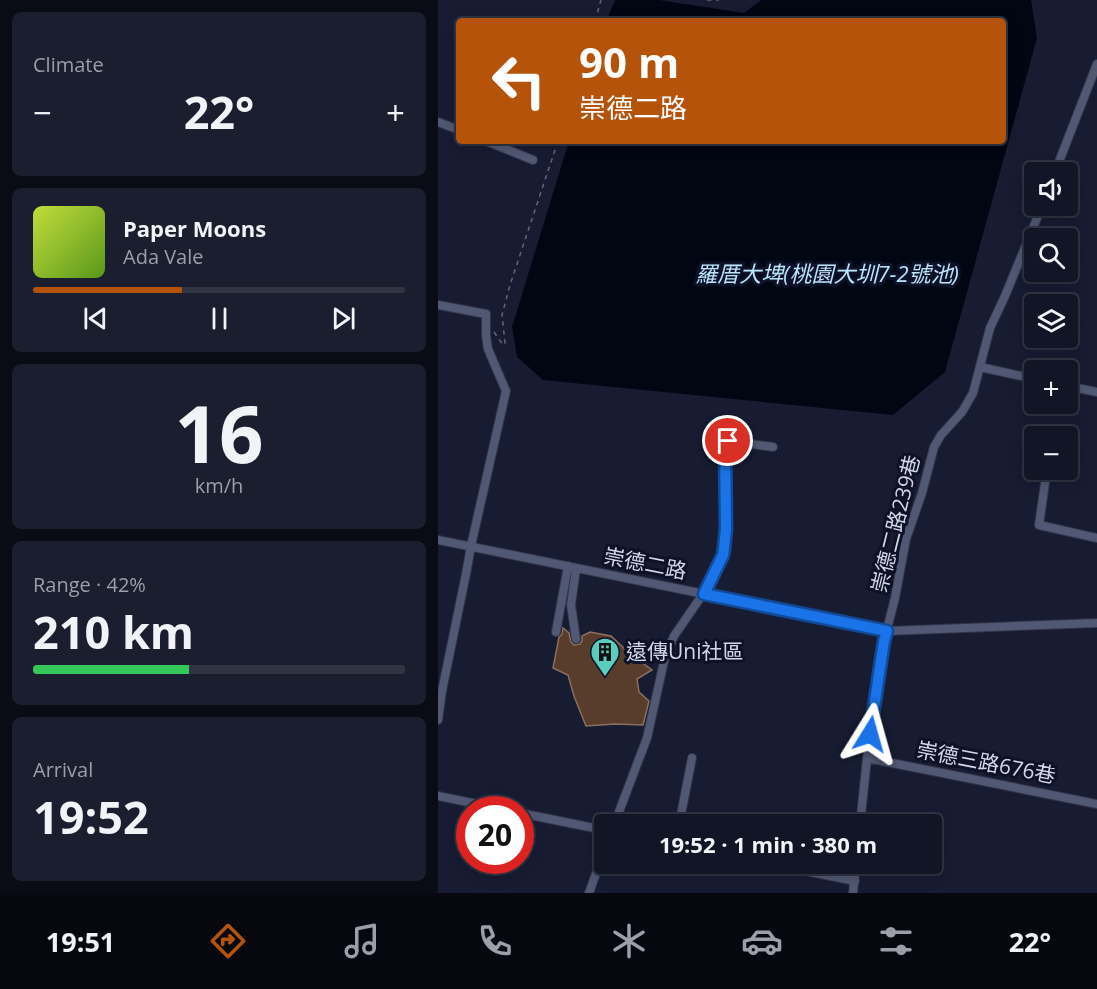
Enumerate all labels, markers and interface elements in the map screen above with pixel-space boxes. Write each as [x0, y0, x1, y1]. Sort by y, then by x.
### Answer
text: 90 m [579, 33, 679, 90]
icon: left [480, 42, 558, 120]
text: Climate [33, 51, 104, 78]
text: 22° [184, 81, 254, 142]
text: 崇德二路 [579, 89, 687, 126]
text: − [33, 90, 52, 135]
text: + [386, 90, 405, 135]
map controls [1024, 162, 1078, 480]
button: sound [1024, 162, 1078, 216]
text: Paper Moons [123, 213, 266, 243]
button: search [1024, 228, 1078, 282]
text: Ada Vale [123, 243, 204, 270]
water label: 羅厝大埤(桃園大圳7-2號池) [695, 258, 959, 288]
button: layers [1024, 294, 1078, 348]
icon: previous [79, 302, 112, 335]
icon: pause [203, 302, 236, 335]
icon: next [327, 302, 360, 335]
button: + [1024, 360, 1078, 414]
text: 16 [174, 380, 264, 486]
pin [702, 415, 753, 466]
icon: arrive [711, 424, 744, 457]
button: − [1024, 426, 1078, 480]
street label: 崇德二路239巷 [864, 452, 926, 596]
text: km/h [195, 472, 243, 499]
street label: 崇德二路 [601, 541, 689, 585]
text: Range · 42% [33, 571, 146, 598]
text: 210 km [33, 601, 194, 662]
building icon: 遠傳Uni社區 [589, 636, 621, 678]
place label: 遠傳Uni社區 [626, 637, 744, 665]
position arrow [838, 702, 902, 766]
street label: 崇德三路676巷 [914, 735, 1058, 789]
text: Arrival [33, 756, 93, 783]
text: 19:52 [33, 786, 149, 847]
speed limit sign: 20 [456, 796, 534, 874]
text: 19:52 · 1 min · 380 m [659, 829, 877, 859]
icon: directions [207, 920, 249, 962]
icon: music [341, 920, 383, 962]
icon: phone [474, 920, 516, 962]
icon: climate [608, 920, 650, 962]
icon: car [741, 920, 783, 962]
icon: filters [875, 920, 917, 962]
text: 19:51 [46, 923, 115, 960]
text: 22° [1009, 923, 1051, 960]

